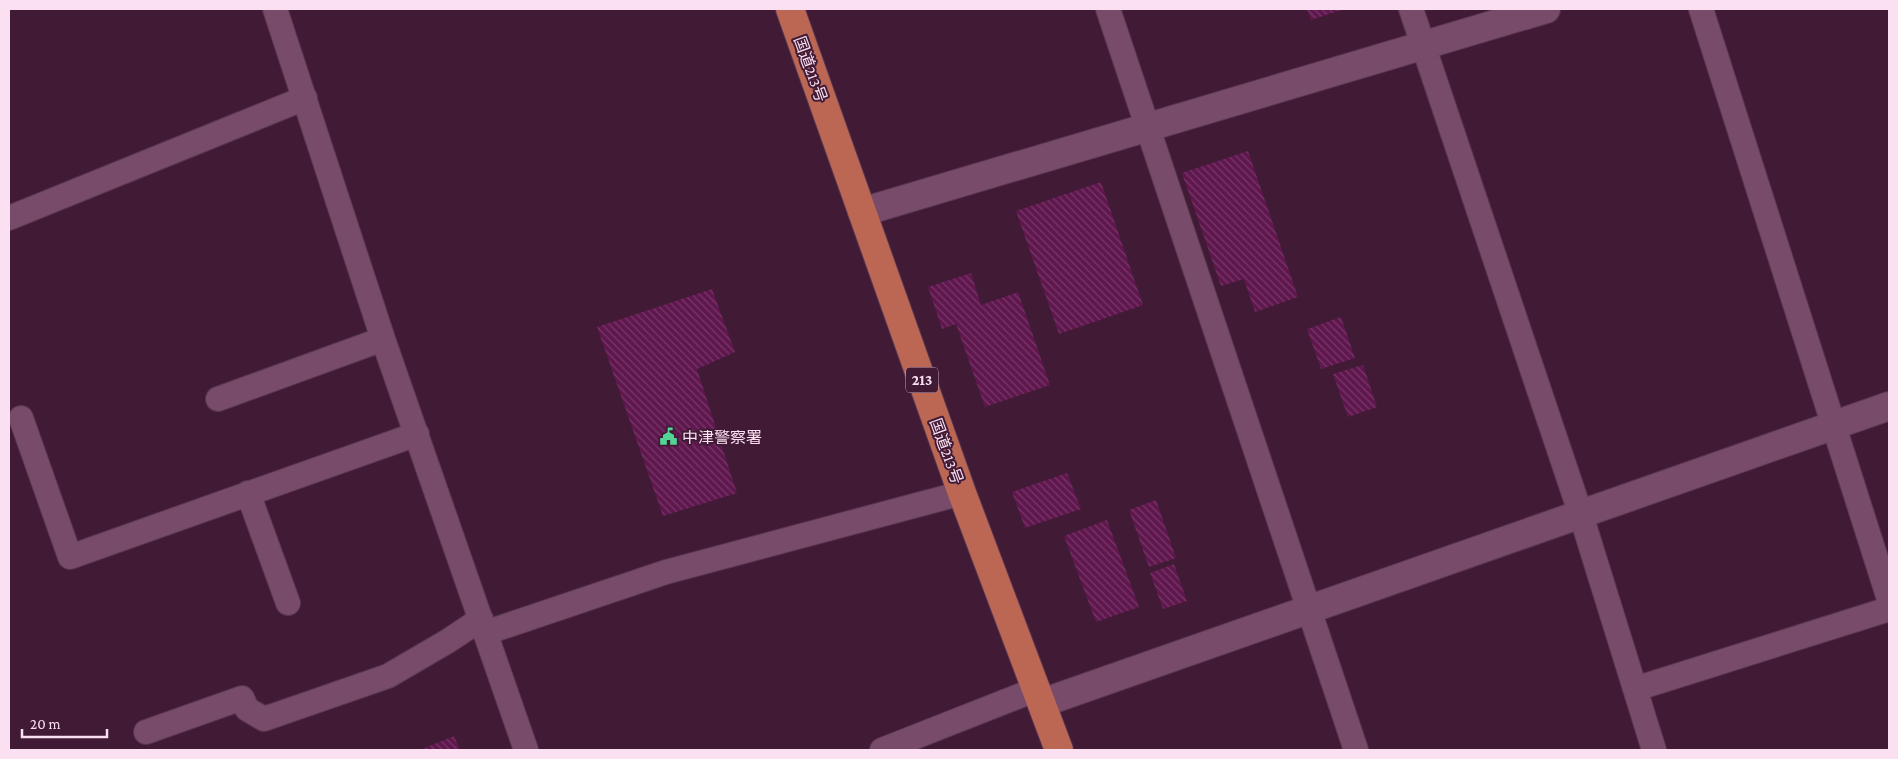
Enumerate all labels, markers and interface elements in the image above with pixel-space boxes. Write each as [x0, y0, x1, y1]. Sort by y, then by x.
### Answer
street label: 国道213号 [791, 34, 830, 104]
road number: 213 [906, 368, 938, 392]
street label: 国道213号 [927, 416, 966, 486]
public building icon: 中津警察署 [658, 427, 678, 447]
place label: 中津警察署 [682, 429, 762, 446]
scale bar [22, 706, 108, 738]
text: 20 m [30, 716, 61, 732]

